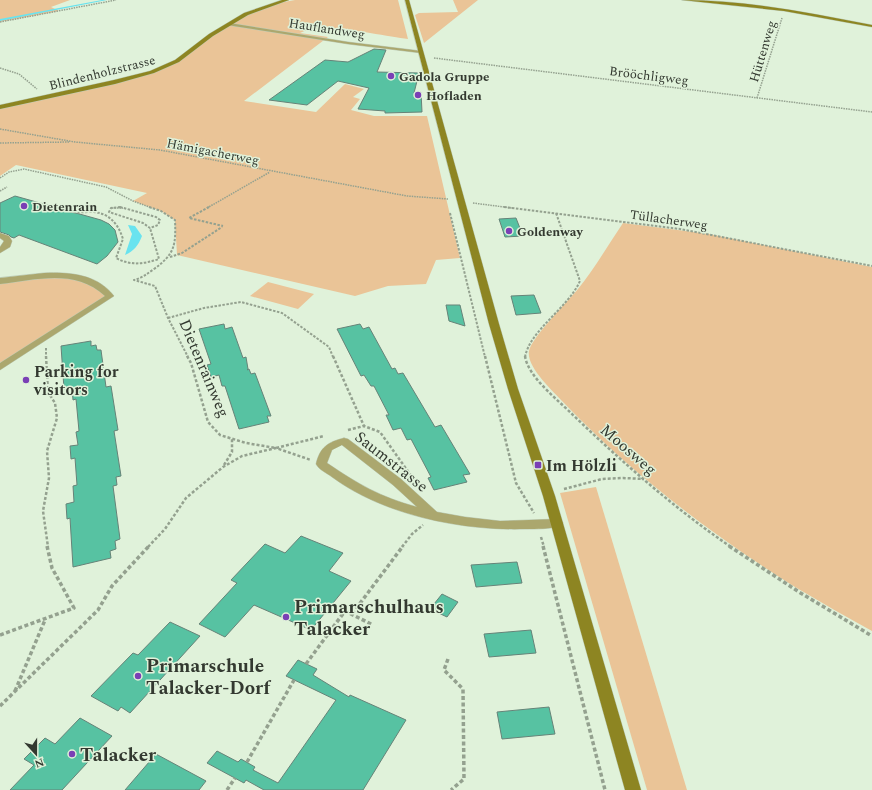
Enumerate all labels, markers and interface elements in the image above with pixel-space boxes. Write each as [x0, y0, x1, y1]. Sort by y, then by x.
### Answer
street label: Hauflandweg [287, 13, 366, 45]
street label: Hüttenweg [744, 18, 782, 85]
street label: Blindenholzstrasse [47, 50, 158, 96]
street label: Brööchligweg [608, 61, 690, 91]
place label: Gadola Gruppe [399, 67, 489, 87]
marker: Gadola Gruppe [386, 71, 396, 81]
place label: Hofladen [426, 86, 482, 106]
marker: Hofladen [413, 90, 423, 100]
street label: Hämigacherweg [165, 133, 261, 171]
place label: Dietenrain [32, 197, 97, 217]
marker: Dietenrain [19, 201, 29, 211]
street label: Tüllacherweg [629, 205, 709, 235]
place label: Goldenway [517, 222, 583, 242]
marker: Goldenway [504, 226, 514, 236]
street label: Dietenrainweg [173, 315, 236, 421]
place label: Parking for visitors [33, 360, 119, 402]
marker: Parking for visitors [21, 375, 31, 385]
street label: Moosweg [595, 418, 662, 481]
street label: Saumstrasse [349, 425, 433, 498]
place label: Im Hölzli [546, 454, 617, 478]
marker: Im Hölzli [533, 460, 543, 470]
place label: Primarschulhaus Talacker [294, 593, 444, 644]
marker: Primarschulhaus Talacker [281, 612, 291, 622]
place label: Primarschule Talacker-Dorf [146, 652, 271, 703]
marker: Primarschule Talacker-Dorf [133, 671, 143, 681]
north arrow [16, 734, 56, 774]
place label: Talacker [80, 741, 157, 770]
marker: Talacker [67, 749, 77, 759]
text: N [32, 753, 47, 772]

